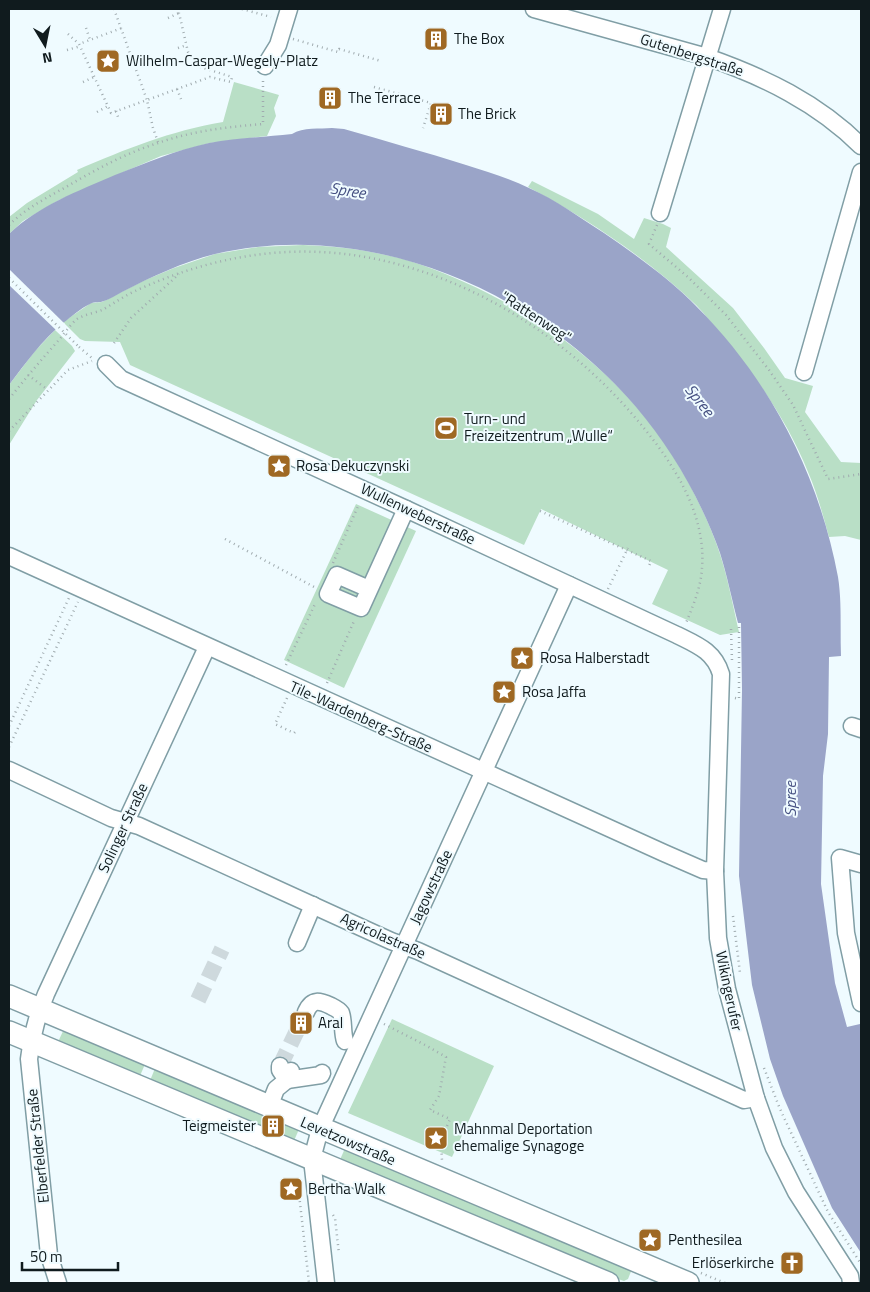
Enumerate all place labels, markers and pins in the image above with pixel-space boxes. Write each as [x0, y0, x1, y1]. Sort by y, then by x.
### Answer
building icon: The Box [423, 26, 449, 52]
place label: The Box [454, 27, 505, 50]
place icon: Wilhelm-Caspar-Wegely-Platz [95, 48, 121, 74]
place label: Wilhelm-Caspar-Wegely-Platz [126, 49, 318, 72]
building icon: The Terrace [317, 85, 343, 111]
place label: The Terrace [348, 86, 421, 109]
building icon: The Brick [428, 101, 454, 127]
place label: The Brick [458, 102, 516, 125]
place label: Turn- und Freizeitzentrum „Wulle“ [464, 407, 613, 447]
sports icon: Turn- und Freizeitzentrum „Wulle“ [433, 415, 459, 441]
place icon: Rosa Dekuczynski [266, 453, 292, 479]
place label: Rosa Dekuczynski [296, 454, 409, 477]
place icon: Rosa Halberstadt [509, 645, 535, 671]
place label: Rosa Halberstadt [540, 646, 650, 669]
place icon: Rosa Jaffa [491, 679, 517, 705]
place label: Rosa Jaffa [522, 680, 587, 703]
building icon: Aral [288, 1010, 314, 1036]
place label: Aral [318, 1011, 343, 1034]
building icon: Teigmeister [260, 1113, 286, 1139]
place label: Teigmeister [182, 1114, 256, 1137]
place label: Mahnmal Deportation ehemalige Synagoge [454, 1117, 593, 1157]
place icon: Mahnmal Deportation ehemalige Synagoge [423, 1125, 449, 1151]
place icon: Bertha Walk [278, 1176, 304, 1202]
place label: Bertha Walk [308, 1177, 385, 1200]
place icon: Penthesilea [637, 1227, 663, 1253]
place label: Penthesilea [668, 1228, 743, 1251]
church icon: Erlöserkirche [779, 1250, 805, 1276]
place label: Erlöserkirche [692, 1251, 774, 1274]

